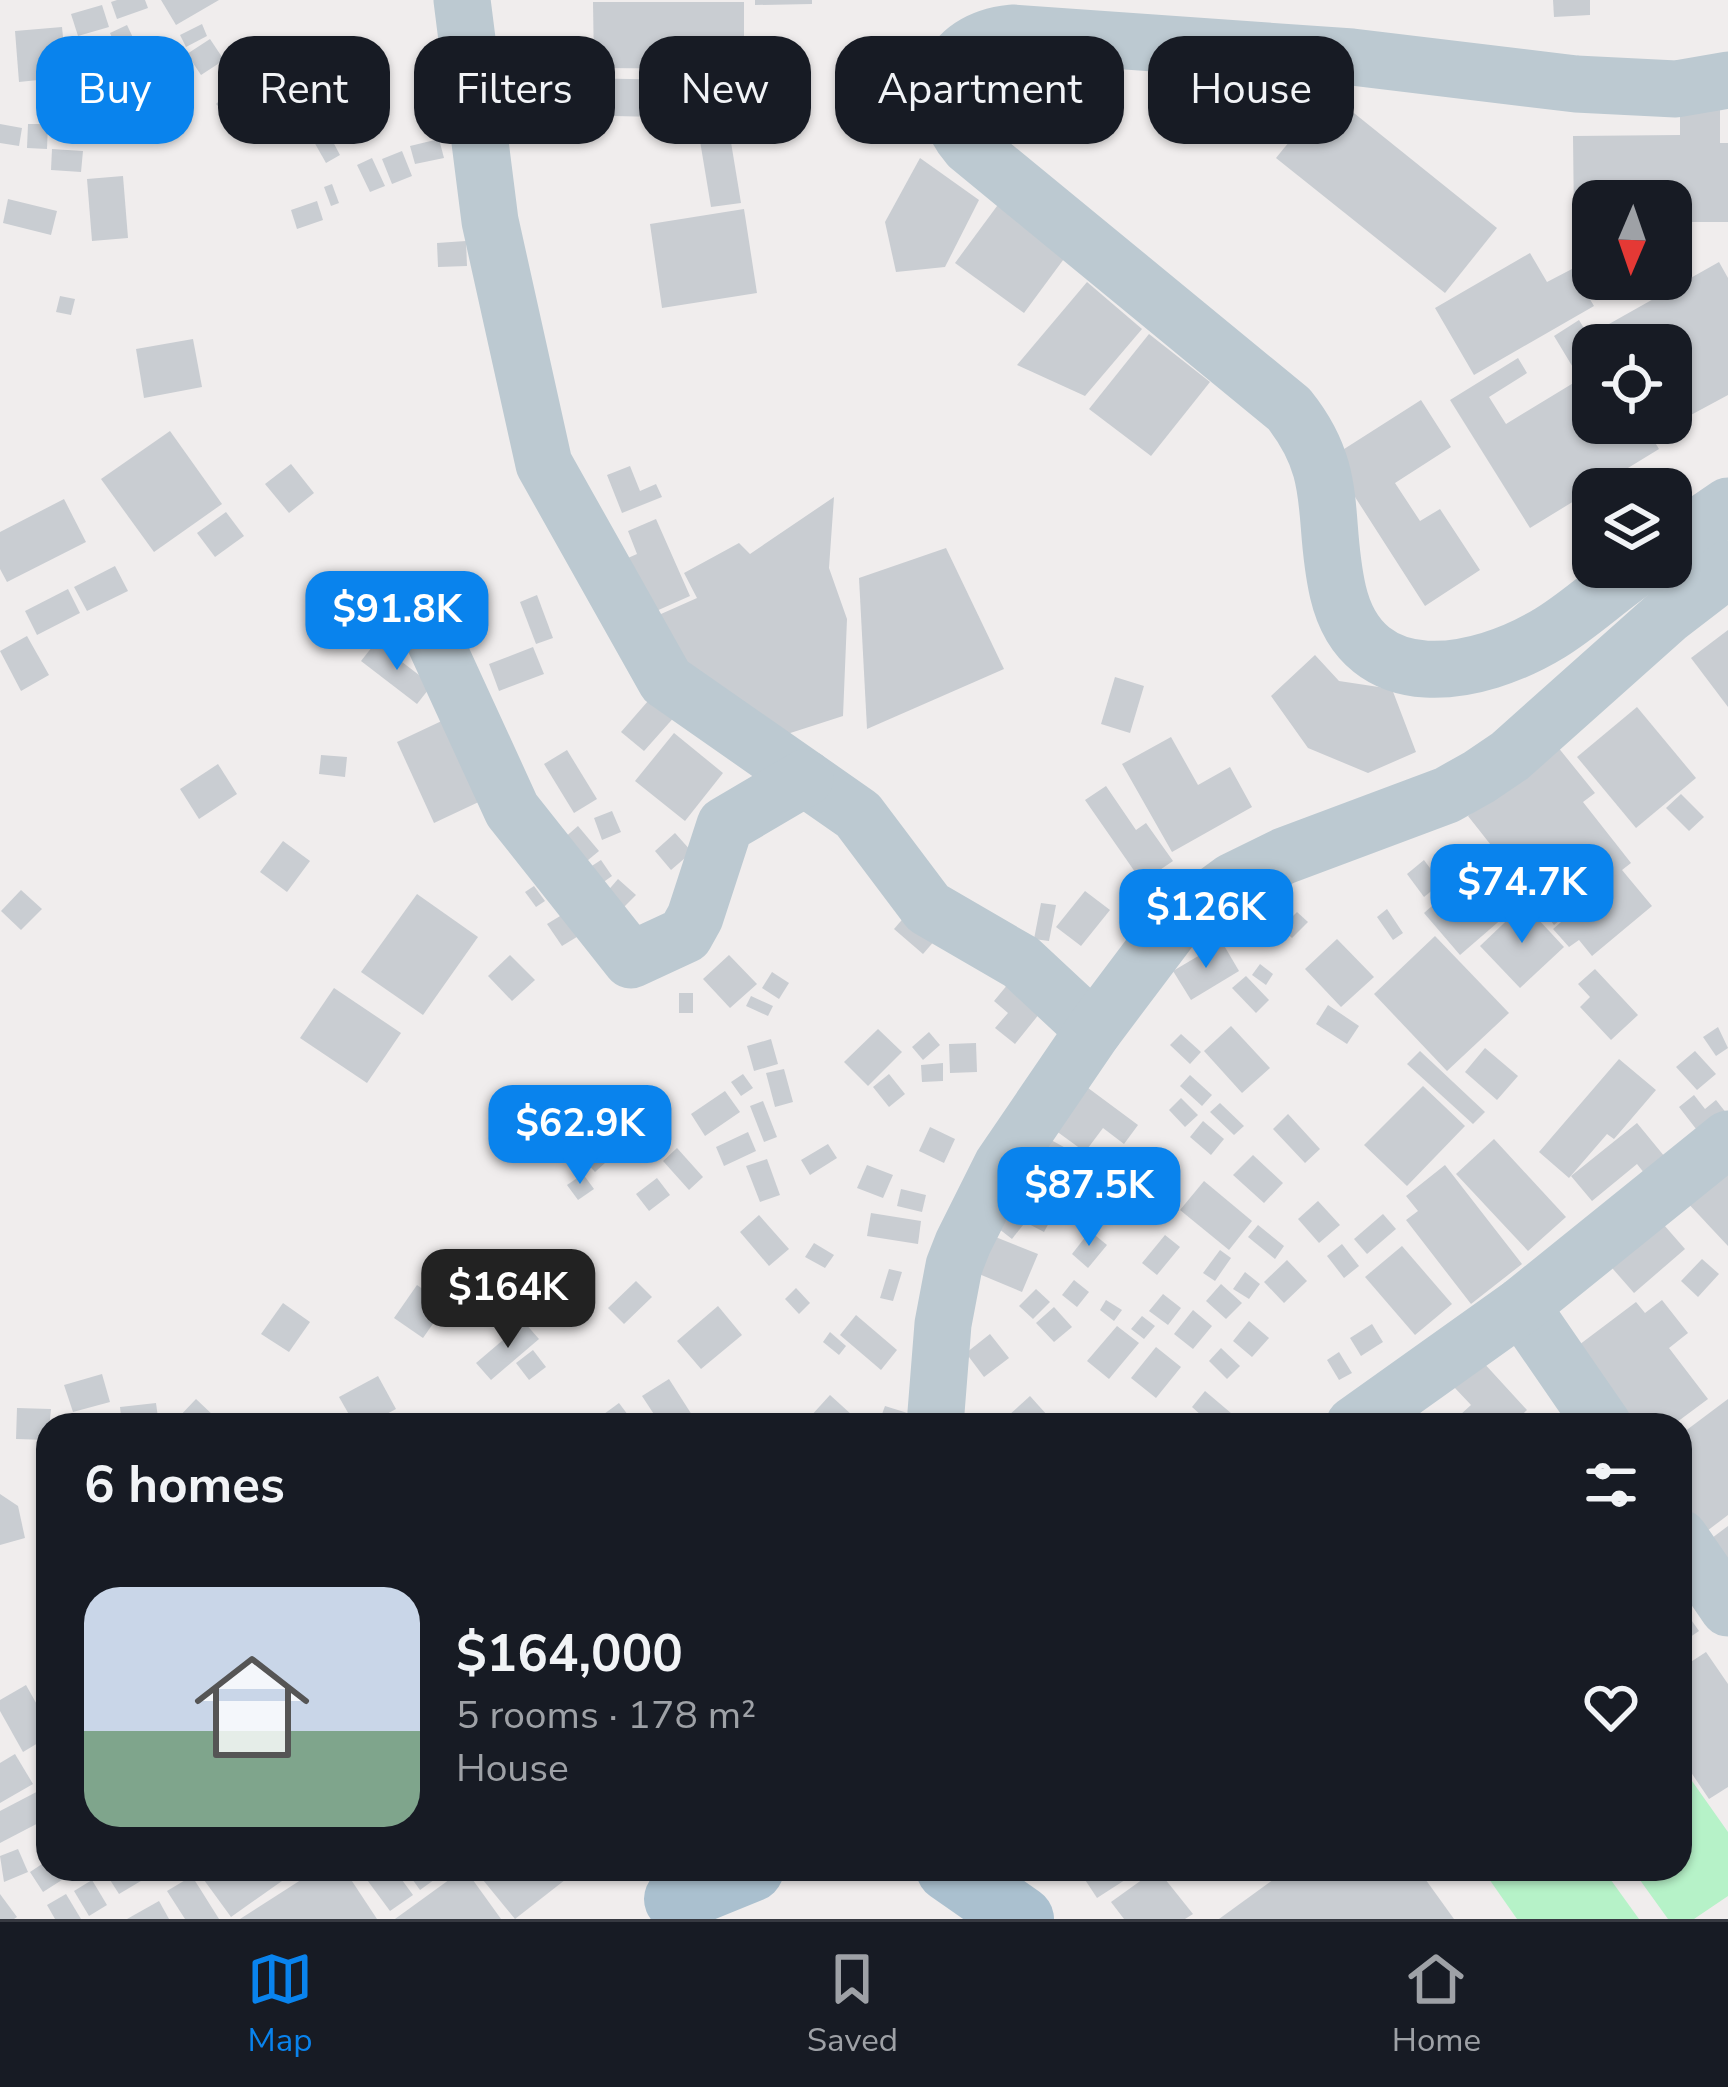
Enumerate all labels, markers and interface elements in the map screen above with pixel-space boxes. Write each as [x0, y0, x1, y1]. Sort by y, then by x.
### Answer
chip: Buy [36, 36, 194, 144]
chip: Rent [218, 36, 390, 144]
chip: Filters [414, 36, 615, 144]
chip: New [639, 36, 811, 144]
chip: Apartment [835, 36, 1124, 144]
chip: House [1148, 36, 1354, 144]
north arrow [1572, 180, 1692, 300]
map controls [1572, 180, 1692, 588]
button: locate [1572, 324, 1692, 444]
button: layers [1572, 468, 1692, 588]
pin: $91.8K [299, 571, 495, 673]
text: $91.8K [332, 583, 462, 636]
pin: $74.7K [1424, 844, 1620, 946]
text: $74.7K [1457, 856, 1587, 909]
pin: $126K [1122, 869, 1290, 971]
text: $126K [1146, 881, 1266, 934]
pin: $62.9K [482, 1085, 678, 1187]
text: $62.9K [515, 1097, 645, 1150]
pin: $87.5K [991, 1147, 1187, 1249]
text: $87.5K [1024, 1159, 1154, 1212]
pin: $164K [424, 1249, 592, 1351]
text: $164K [448, 1261, 568, 1314]
text: 6 homes [84, 1450, 285, 1520]
icon: filters [1578, 1452, 1644, 1518]
text: $164,000 [456, 1619, 683, 1689]
icon: home [180, 1635, 324, 1779]
icon: heart [1578, 1674, 1644, 1740]
text: 5 rooms · 178 m² [456, 1689, 756, 1742]
text: House [456, 1742, 569, 1795]
tab: Map [247, 1946, 313, 2063]
tab: Saved [807, 1946, 898, 2063]
tab: Home [1392, 1946, 1481, 2063]

